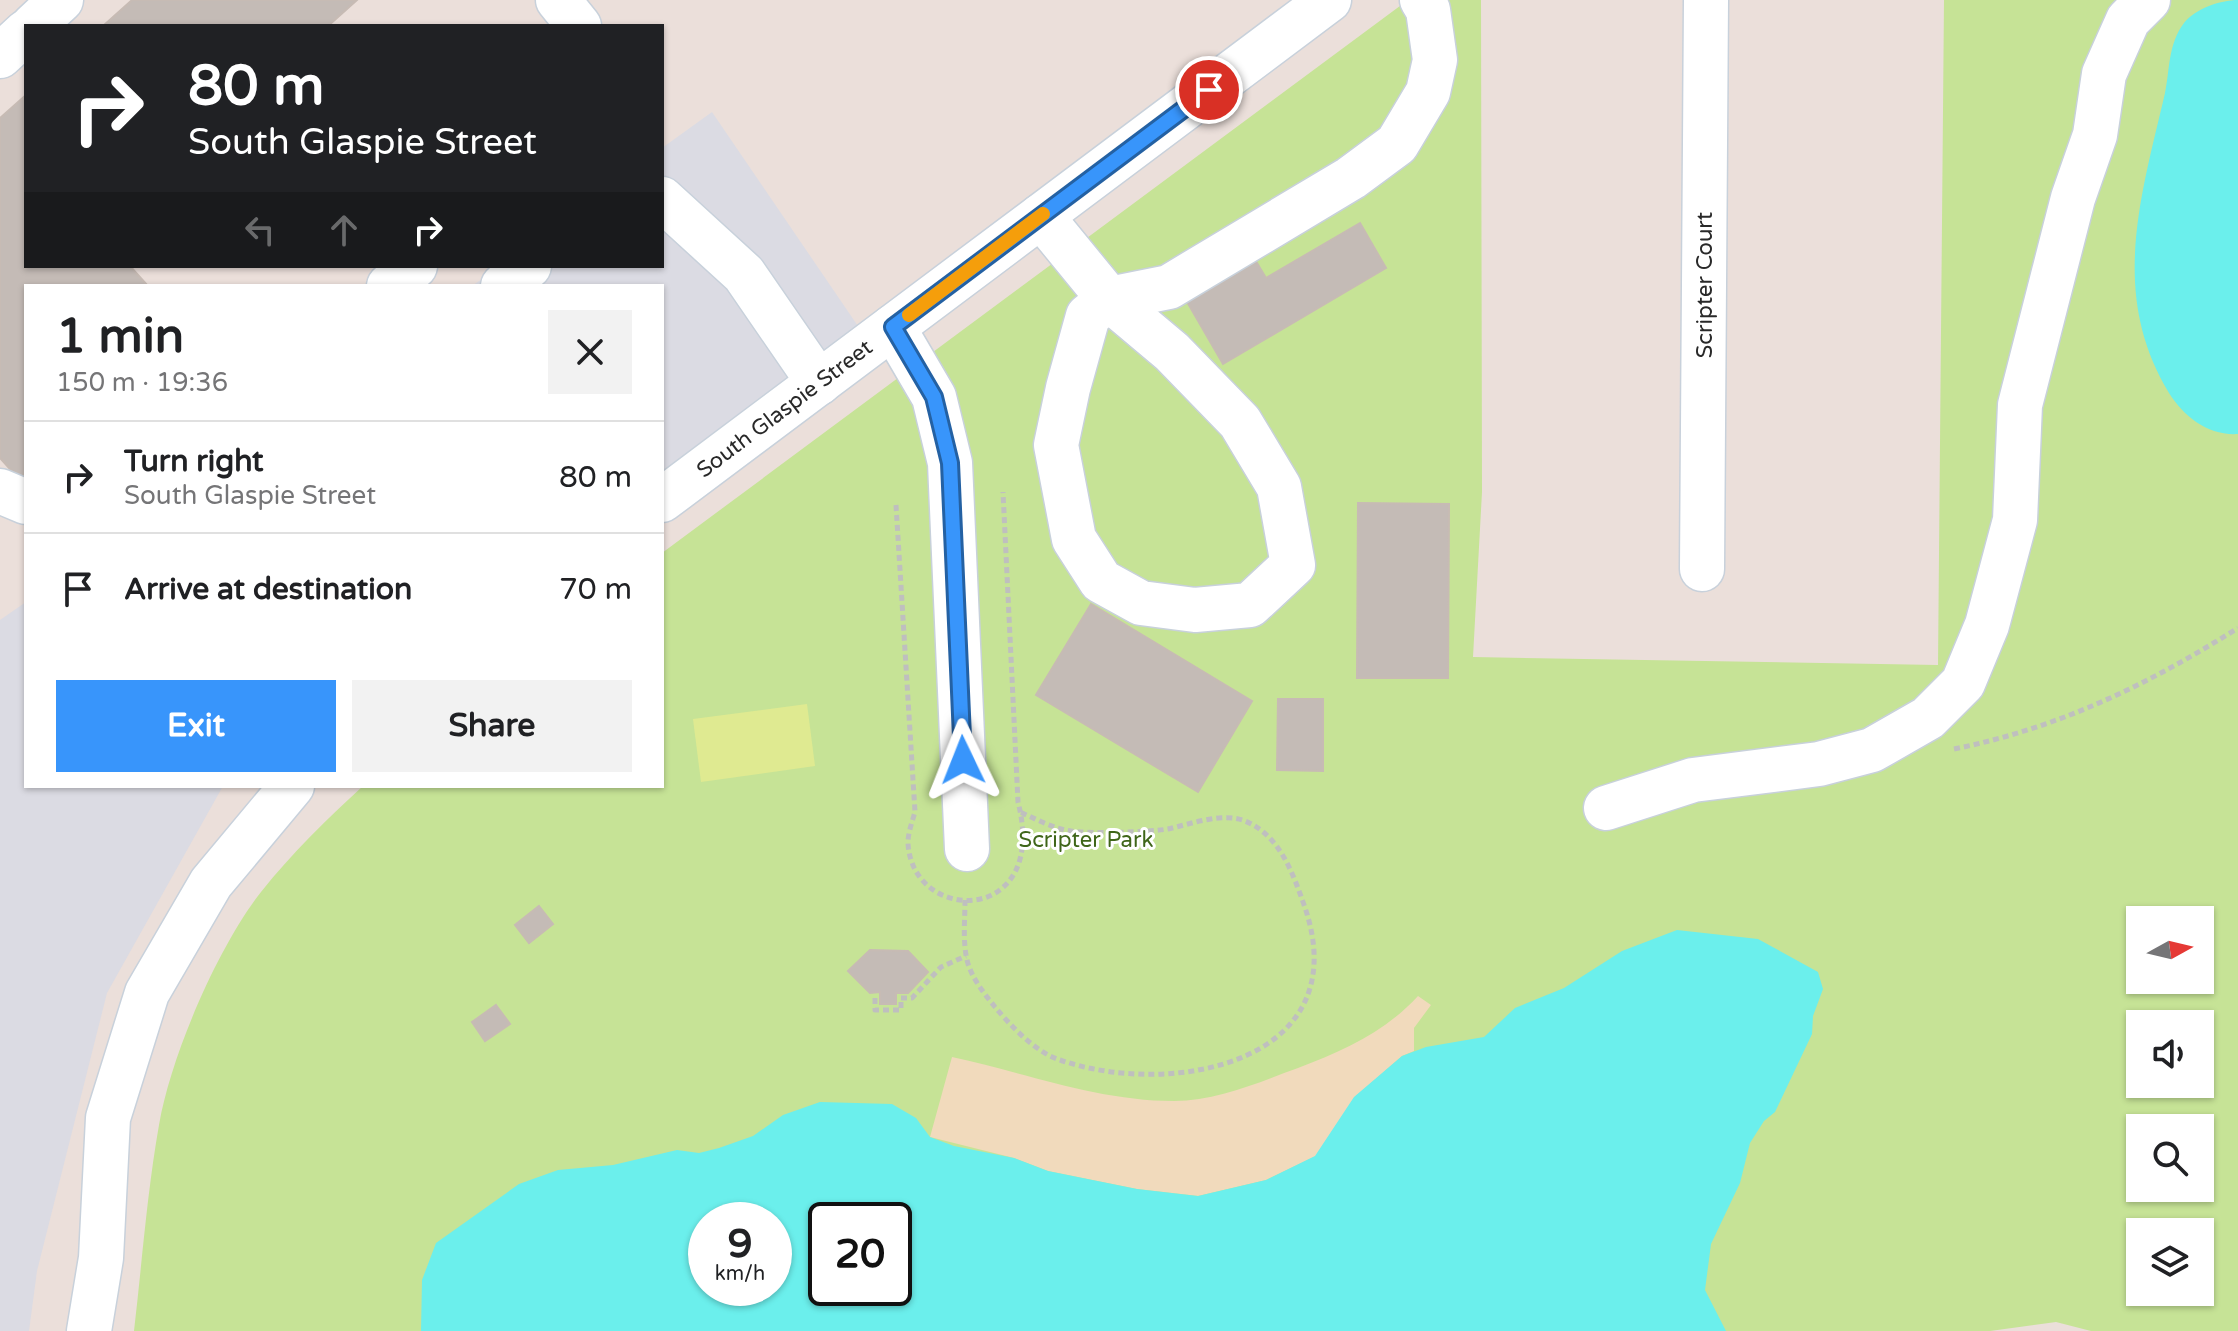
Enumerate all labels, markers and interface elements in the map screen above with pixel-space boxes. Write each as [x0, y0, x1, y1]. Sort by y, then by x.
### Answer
text: 80 m [188, 53, 324, 120]
icon: right [56, 56, 160, 160]
pin [1175, 56, 1243, 124]
icon: arrive [1187, 68, 1231, 112]
text: South Glaspie Street [188, 121, 537, 164]
icon: left [238, 208, 282, 252]
icon: ahead [322, 208, 366, 252]
icon: right [406, 208, 450, 252]
street label: Scripter Court [1692, 212, 1718, 358]
text: 1 min [56, 308, 184, 366]
button: close [548, 310, 632, 394]
street label: South Glaspie Street [692, 334, 878, 483]
text: 150 m · 19:36 [56, 367, 228, 398]
text: Turn right [124, 443, 264, 480]
icon: right [56, 455, 100, 499]
text: 80 m [559, 459, 632, 496]
text: South Glaspie Street [124, 480, 376, 511]
icon: arrive [56, 567, 100, 611]
text: Arrive at destination [124, 571, 412, 608]
text: 70 m [559, 571, 632, 608]
button: Exit [56, 680, 336, 772]
button: Share [352, 680, 632, 772]
position arrow [921, 718, 1005, 802]
park label: Scripter Park [1019, 827, 1153, 853]
north arrow [2126, 906, 2214, 994]
map controls [2126, 906, 2214, 1306]
button: sound [2126, 1010, 2214, 1098]
button: search [2126, 1114, 2214, 1202]
speed limit sign: 20 [808, 1202, 912, 1306]
button: layers [2126, 1218, 2214, 1306]
text: 9 [727, 1220, 753, 1268]
text: km/h [715, 1262, 765, 1286]

